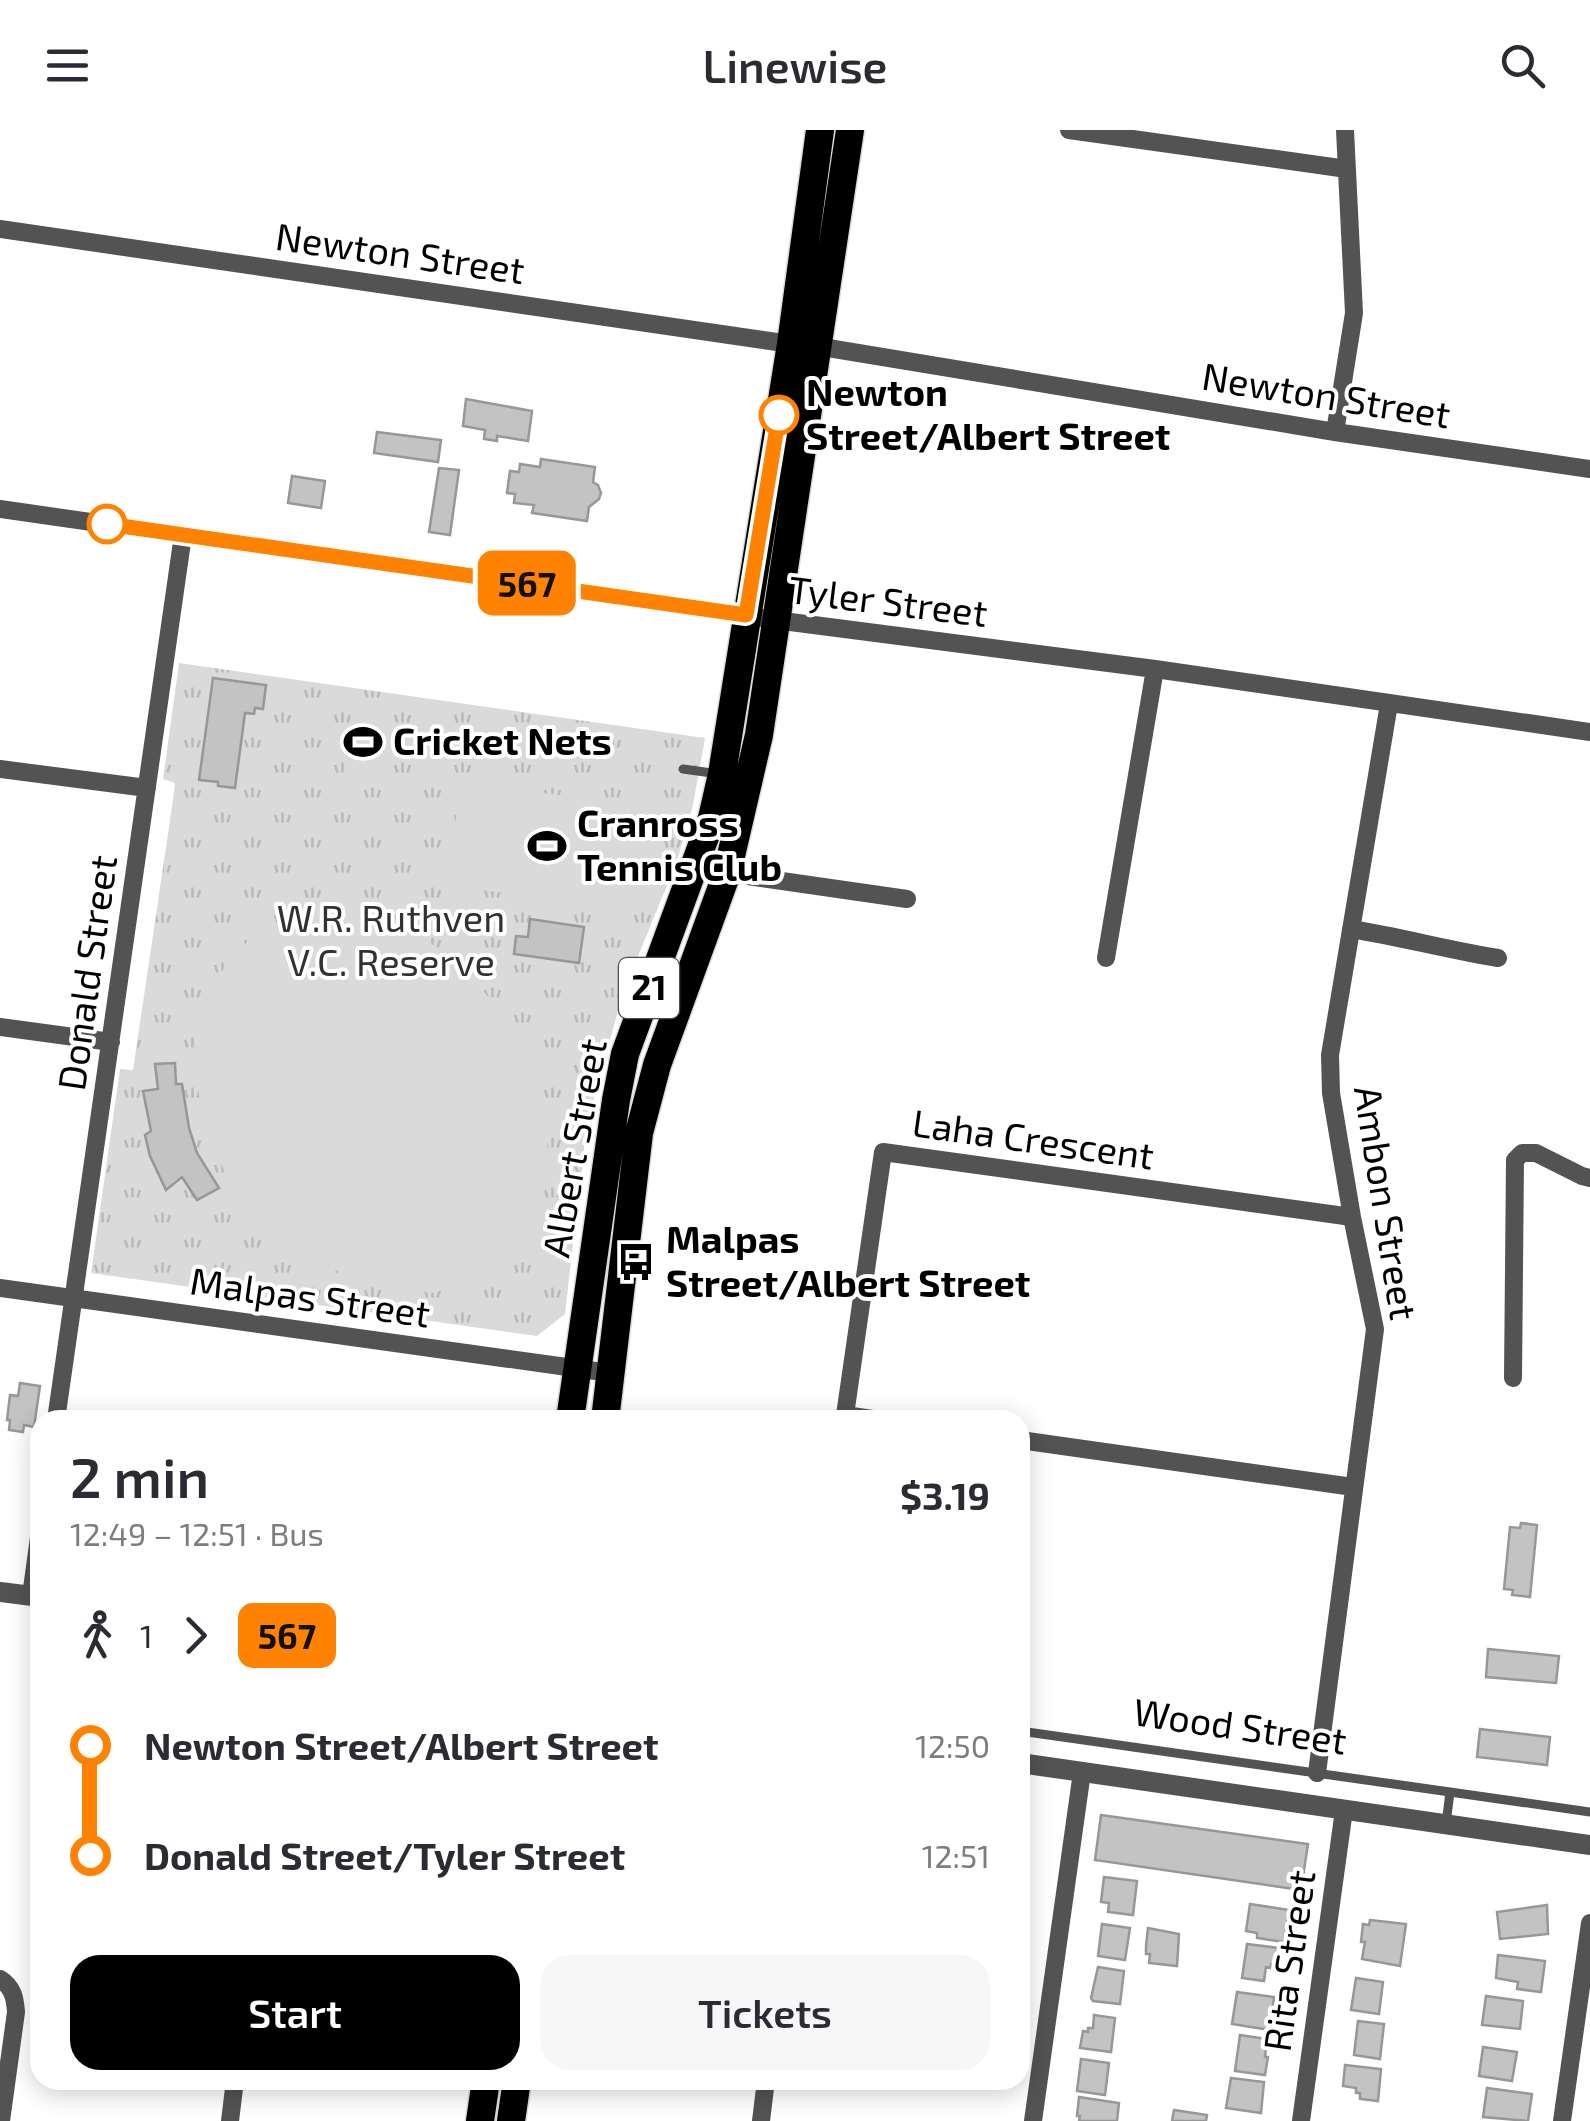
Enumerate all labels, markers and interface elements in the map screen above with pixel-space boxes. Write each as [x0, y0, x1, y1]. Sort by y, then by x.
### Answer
icon: menu [40, 38, 95, 93]
text: Linewise [703, 38, 887, 92]
icon: search [1495, 38, 1550, 93]
street label: Newton Street [273, 212, 528, 292]
street label: Newton Street [1199, 352, 1454, 436]
place label: Newton Street/Albert Street [806, 368, 1170, 458]
marker: Newton Street/Albert Street [760, 396, 798, 434]
unlabelled marker [88, 505, 126, 543]
line badge: 567 [470, 550, 584, 616]
text: 567 [498, 562, 556, 604]
street label: Tyler Street [786, 565, 990, 635]
place label: Cricket Nets [393, 717, 612, 763]
sports icon: Cricket Nets [342, 721, 384, 763]
place label: Cranross Tennis Club [577, 799, 782, 889]
sports icon: Cranross Tennis Club [526, 825, 568, 867]
street label: Donald Street [47, 852, 125, 1093]
park label: W.R. Ruthven V.C. Reserve [277, 894, 505, 984]
road number: 21 [619, 958, 679, 1018]
street label: Albert Street [531, 1035, 615, 1260]
street label: Ambon Street [1346, 1082, 1428, 1323]
street label: Laha Crescent [910, 1098, 1157, 1178]
place label: Malpas Street/Albert Street [666, 1215, 1030, 1305]
bus stop icon: Malpas Street/Albert Street [615, 1241, 657, 1283]
street label: Malpas Street [187, 1256, 433, 1336]
text: 2 min [70, 1443, 209, 1509]
text: $3.19 [900, 1472, 990, 1518]
text: 12:49 – 12:51 · Bus [70, 1514, 324, 1552]
icon: walk [70, 1608, 125, 1663]
icon: forward [168, 1608, 223, 1663]
text: 567 [258, 1614, 316, 1656]
text: 1 [140, 1616, 153, 1654]
street label: Wood Street [1131, 1687, 1350, 1763]
text: Newton Street/Albert Street [144, 1722, 659, 1768]
text: 12:50 [915, 1726, 990, 1764]
text: Donald Street/Tyler Street [144, 1832, 625, 1878]
text: 12:51 [922, 1836, 990, 1874]
street label: Rita Street [1253, 1867, 1323, 2054]
button: Start [70, 1955, 520, 2070]
button: Tickets [540, 1955, 990, 2070]

